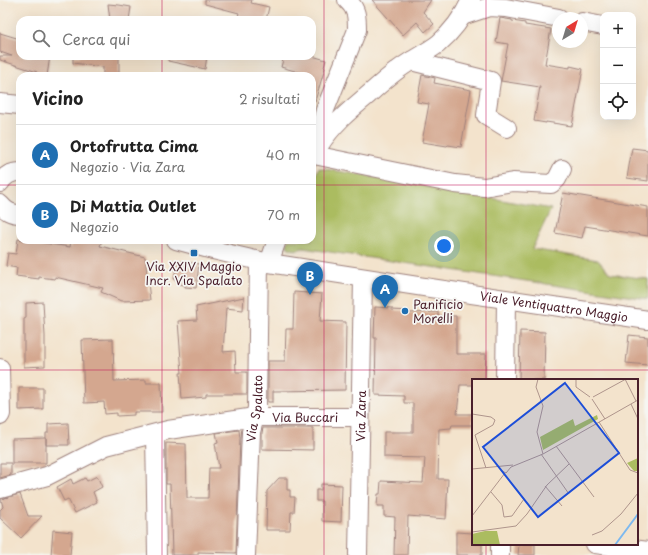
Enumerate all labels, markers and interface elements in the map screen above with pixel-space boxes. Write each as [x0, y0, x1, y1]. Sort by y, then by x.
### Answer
north arrow [552, 12, 588, 48]
map controls [600, 12, 636, 120]
button: + [600, 12, 636, 48]
search box [16, 16, 316, 60]
icon: search [30, 27, 52, 49]
text: Cerca qui [62, 27, 130, 50]
button: − [600, 48, 636, 84]
button: locate [600, 84, 636, 120]
text: Vicino [32, 85, 83, 111]
text: 2 risultati [239, 89, 300, 108]
text: Ortofrutta Cima [70, 134, 199, 157]
text: A [40, 145, 50, 164]
text: 40 m [266, 145, 300, 164]
text: Negozio · Via Zara [70, 157, 185, 176]
text: Di Mattia Outlet [70, 194, 197, 217]
text: B [41, 205, 49, 224]
text: 70 m [267, 205, 300, 224]
text: Negozio [70, 217, 119, 236]
your location [434, 236, 454, 256]
marker: Via XXIV Maggio Incr. Via Spalato [189, 248, 199, 258]
place label: Via XXIV Maggio Incr. Via Spalato [146, 257, 243, 289]
pin: B [297, 262, 323, 295]
pin: A [372, 275, 398, 308]
street label: Viale Ventiquattro Maggio [479, 286, 629, 326]
place label: Panificio Morelli [413, 295, 463, 327]
marker: Panificio Morelli [400, 306, 410, 316]
street label: Via Spalato [242, 375, 267, 442]
inset map [472, 379, 638, 545]
street label: Via Zara [351, 390, 370, 442]
street label: Via Buccari [272, 408, 338, 426]

